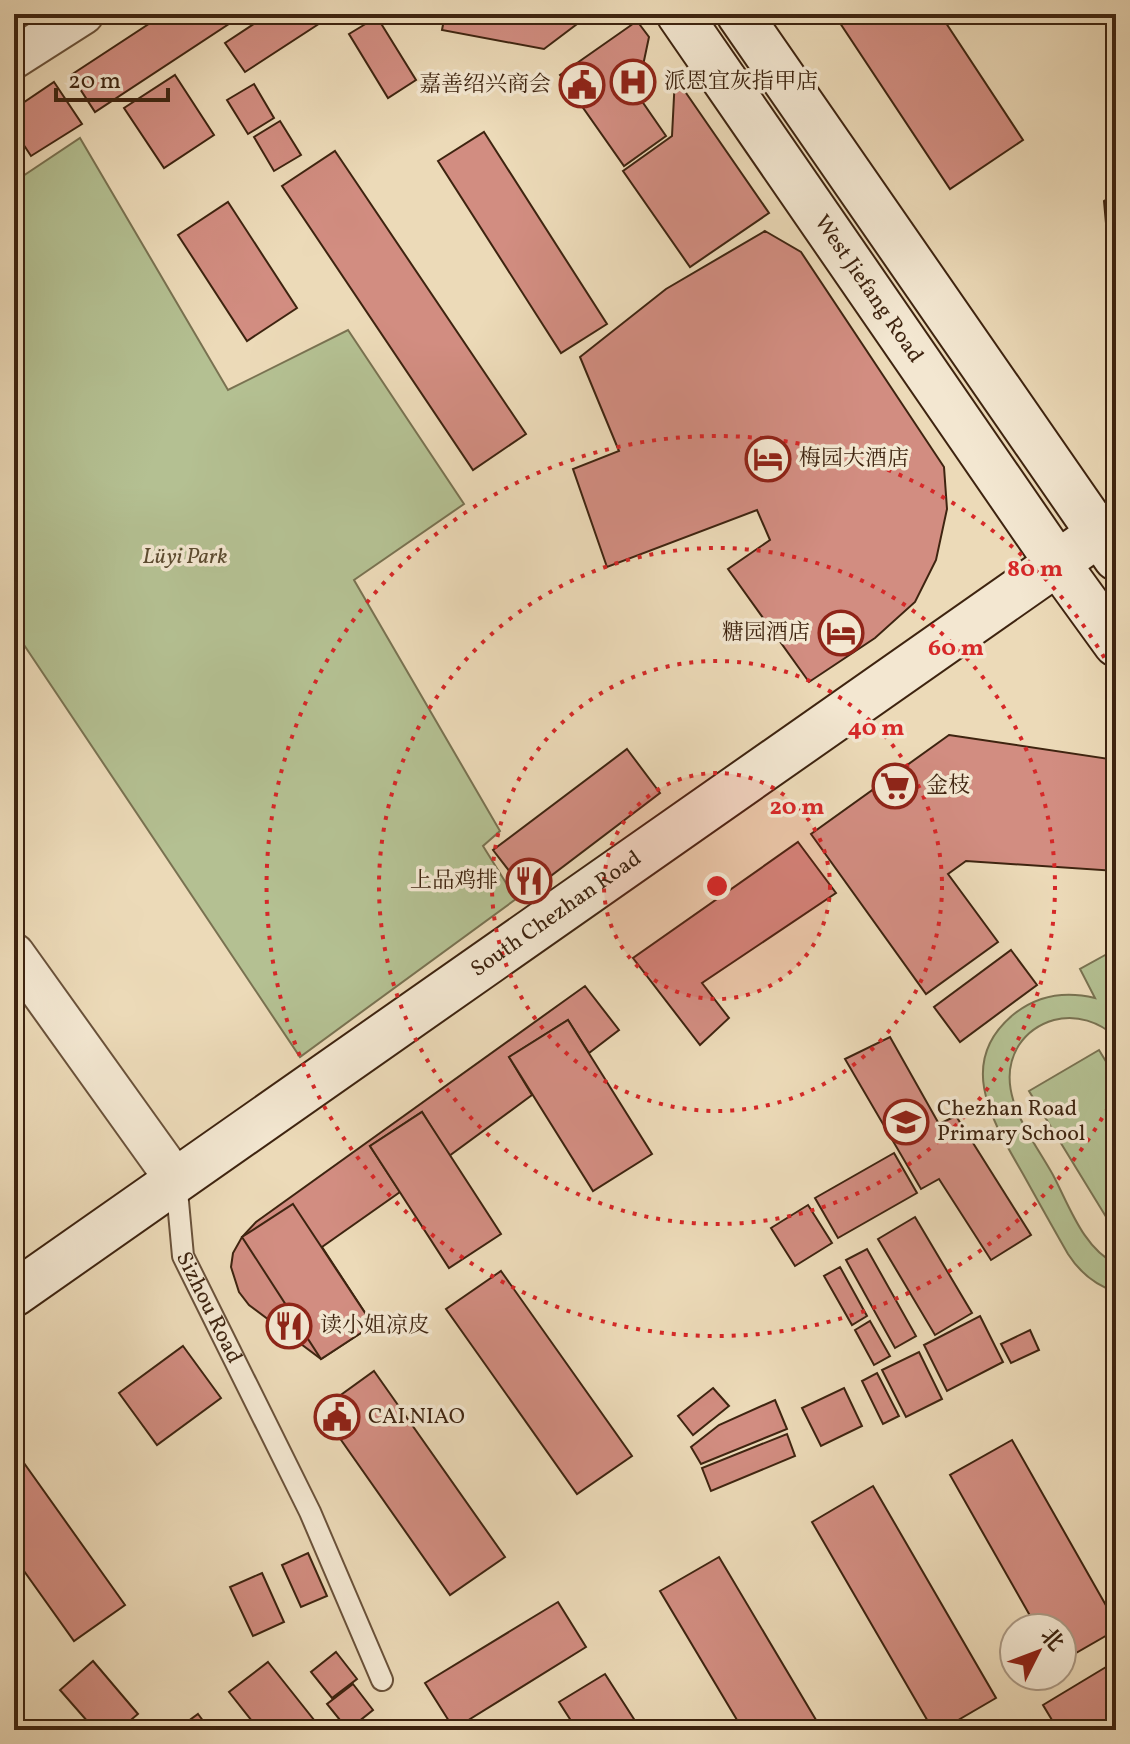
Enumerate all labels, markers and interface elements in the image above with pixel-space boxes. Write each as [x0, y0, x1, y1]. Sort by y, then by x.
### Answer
scale bar [56, 52, 168, 102]
hospital icon: 派恩宜灰指甲店 [609, 58, 657, 106]
public building icon: 嘉善绍兴商会 [558, 61, 606, 109]
text: 20 m [68, 65, 121, 99]
place label: 派恩宜灰指甲店 [664, 67, 818, 98]
place label: 嘉善绍兴商会 [419, 70, 551, 101]
street label: West Jiefang Road [806, 209, 931, 369]
hotel icon: 梅园大酒店 [744, 435, 792, 483]
place label: 梅园大酒店 [799, 444, 909, 475]
park label: Lüyi Park [143, 542, 227, 573]
text: 80 m [1007, 553, 1063, 587]
hotel icon: 糖园酒店 [817, 609, 865, 657]
place label: 糖园酒店 [722, 618, 810, 649]
text: 60 m [928, 632, 984, 666]
text: 40 m [848, 712, 904, 746]
supermarket icon: 金枝 [871, 762, 919, 810]
place label: 金枝 [926, 771, 970, 802]
text: 20 m [769, 791, 825, 825]
street label: South Chezhan Road [465, 844, 648, 985]
restaurant icon: 上品鸡排 [505, 857, 553, 905]
place label: 上品鸡排 [410, 866, 498, 897]
centre of rings [703, 872, 731, 900]
place label: Chezhan Road Primary School [937, 1094, 1085, 1150]
school or university icon: Chezhan Road Primary School [882, 1098, 930, 1146]
street label: Sizhou Road [168, 1246, 249, 1369]
restaurant icon: 读小姐凉皮 [265, 1302, 313, 1350]
place label: 读小姐凉皮 [320, 1311, 430, 1342]
public building icon: CAI NIAO [313, 1393, 361, 1441]
place label: CAI NIAO [368, 1402, 465, 1433]
north arrow [998, 1612, 1078, 1692]
text: 北 [1032, 1622, 1070, 1659]

